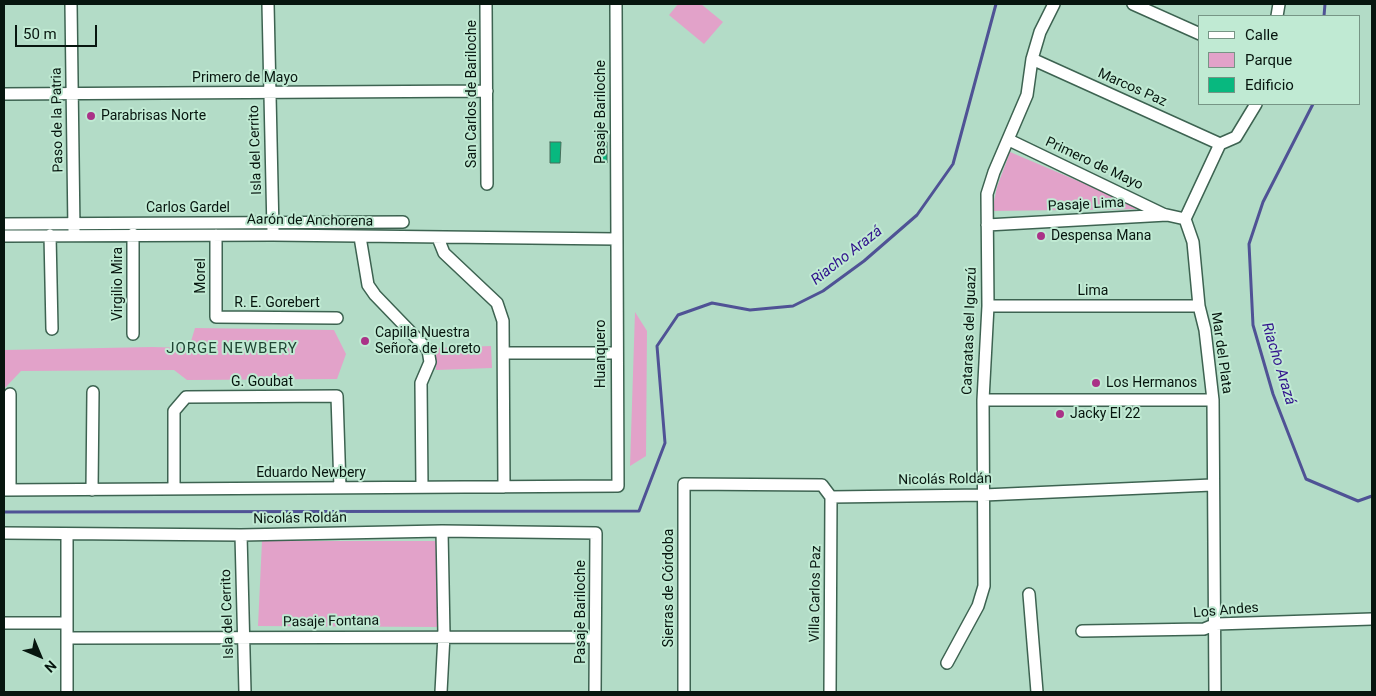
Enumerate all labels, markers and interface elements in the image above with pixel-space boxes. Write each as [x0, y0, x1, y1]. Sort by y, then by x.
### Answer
scale bar [18, 15, 100, 47]
legend [1198, 15, 1361, 105]
street label: San Carlos de Bariloche [464, 20, 480, 168]
text: 50 m [23, 25, 57, 43]
text: Calle [1245, 26, 1278, 44]
text: Parque [1245, 51, 1292, 69]
street label: Pasaje Bariloche [593, 60, 609, 164]
street label: Marcos Paz [1095, 65, 1169, 111]
street label: Paso de la Patria [49, 67, 67, 173]
street label: Primero de Mayo [192, 70, 298, 86]
text: Edificio [1245, 76, 1294, 94]
street label: Isla del Cerrito [246, 105, 266, 195]
place label: Parabrisas Norte [101, 108, 206, 124]
marker: Parabrisas Norte [85, 110, 97, 122]
street label: Primero de Mayo [1043, 134, 1145, 194]
street label: Pasaje Lima [1047, 195, 1125, 215]
street label: Carlos Gardel [146, 200, 230, 216]
street label: Aarón de Anchorena [247, 211, 373, 231]
water label: Riacho Arazá [808, 223, 886, 289]
place label: Despensa Mana [1051, 228, 1151, 244]
marker: Despensa Mana [1035, 230, 1047, 242]
street label: Virgilio Mira [110, 247, 126, 321]
street label: Morel [193, 258, 209, 294]
street label: Cataratas del Iguazú [959, 267, 981, 395]
street label: Lima [1078, 283, 1108, 299]
street label: R. E. Gorebert [234, 295, 320, 311]
street label: Mar del Plata [1207, 311, 1235, 395]
street label: Huanquero [593, 320, 609, 388]
water label: Riacho Arazá [1257, 321, 1299, 407]
place label: Capilla Nuestra Señora de Loreto [375, 325, 481, 358]
marker: Capilla Nuestra Señora de Loreto [359, 335, 371, 347]
district label: JORGE NEWBERY [165, 340, 299, 358]
street label: G. Goubat [231, 374, 293, 390]
place label: Los Hermanos [1106, 375, 1197, 391]
marker: Los Hermanos [1090, 377, 1102, 389]
place label: Jacky El 22 [1070, 406, 1140, 422]
marker: Jacky El 22 [1054, 408, 1066, 420]
street label: Eduardo Newbery [256, 465, 366, 481]
street label: Nicolás Roldán [898, 471, 992, 489]
street label: Nicolás Roldán [253, 510, 347, 528]
street label: Sierras de Córdoba [661, 529, 677, 647]
street label: Villa Carlos Paz [807, 545, 825, 643]
street label: Pasaje Bariloche [573, 560, 589, 664]
street label: Isla del Cerrito [218, 569, 238, 659]
street label: Los Andes [1193, 600, 1259, 622]
street label: Pasaje Fontana [283, 613, 379, 631]
north arrow [15, 631, 65, 681]
text: N [41, 657, 60, 676]

